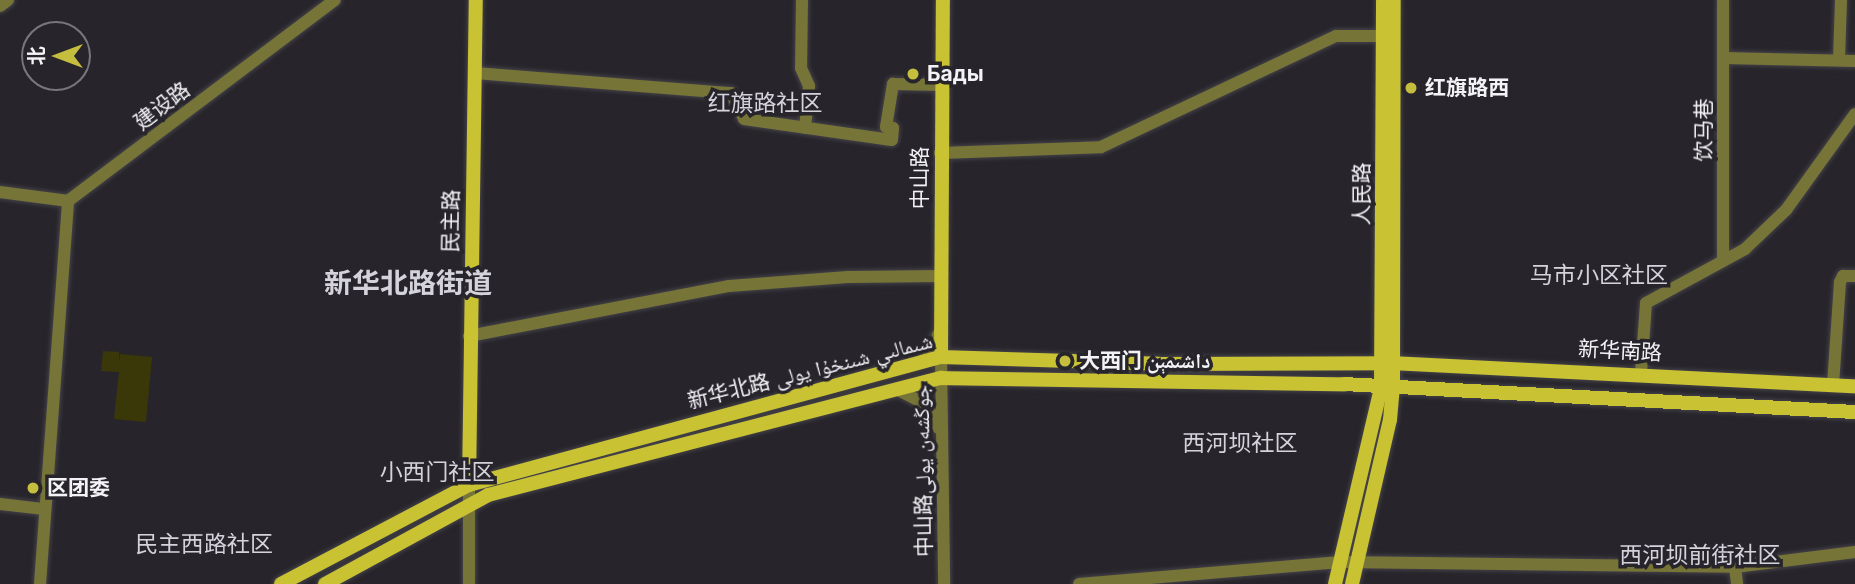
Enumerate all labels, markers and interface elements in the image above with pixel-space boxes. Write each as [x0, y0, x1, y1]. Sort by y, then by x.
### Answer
north arrow [21, 21, 91, 91]
text: 北 [25, 47, 48, 66]
place label: Бады [927, 61, 984, 87]
marker: Бады [905, 66, 921, 82]
place label: 红旗路西 [1425, 75, 1509, 101]
street label: 建设路 [129, 77, 195, 135]
marker: 红旗路西 [1403, 80, 1419, 96]
district label: 红旗路社区 [708, 89, 822, 117]
street label: 饮马巷 [1691, 99, 1717, 161]
street label: 中山路 [907, 147, 933, 209]
street label: 人民路 [1349, 163, 1375, 225]
street label: 民主路 [438, 189, 464, 253]
district label: 马市小区社区 [1530, 261, 1668, 289]
district label: 新华北路街道 [324, 266, 492, 300]
street label: 新华北路 شىمالىي شىنخۇا يولى [685, 328, 935, 414]
street label: 新华南路 [1577, 336, 1663, 366]
place label: 大西门 داشىمېن [1079, 348, 1210, 374]
marker: 大西门 داشىمېن [1057, 353, 1073, 369]
street label: 中山路جوڭشەن يولى [909, 385, 937, 557]
district label: 西河坝社区 [1183, 429, 1297, 457]
district label: 小西门社区 [380, 458, 494, 486]
place label: 区团委 [47, 475, 110, 501]
marker: 区团委 [25, 480, 41, 496]
district label: 民主西路社区 [135, 530, 273, 558]
district label: 西河坝前街社区 [1620, 541, 1780, 569]

